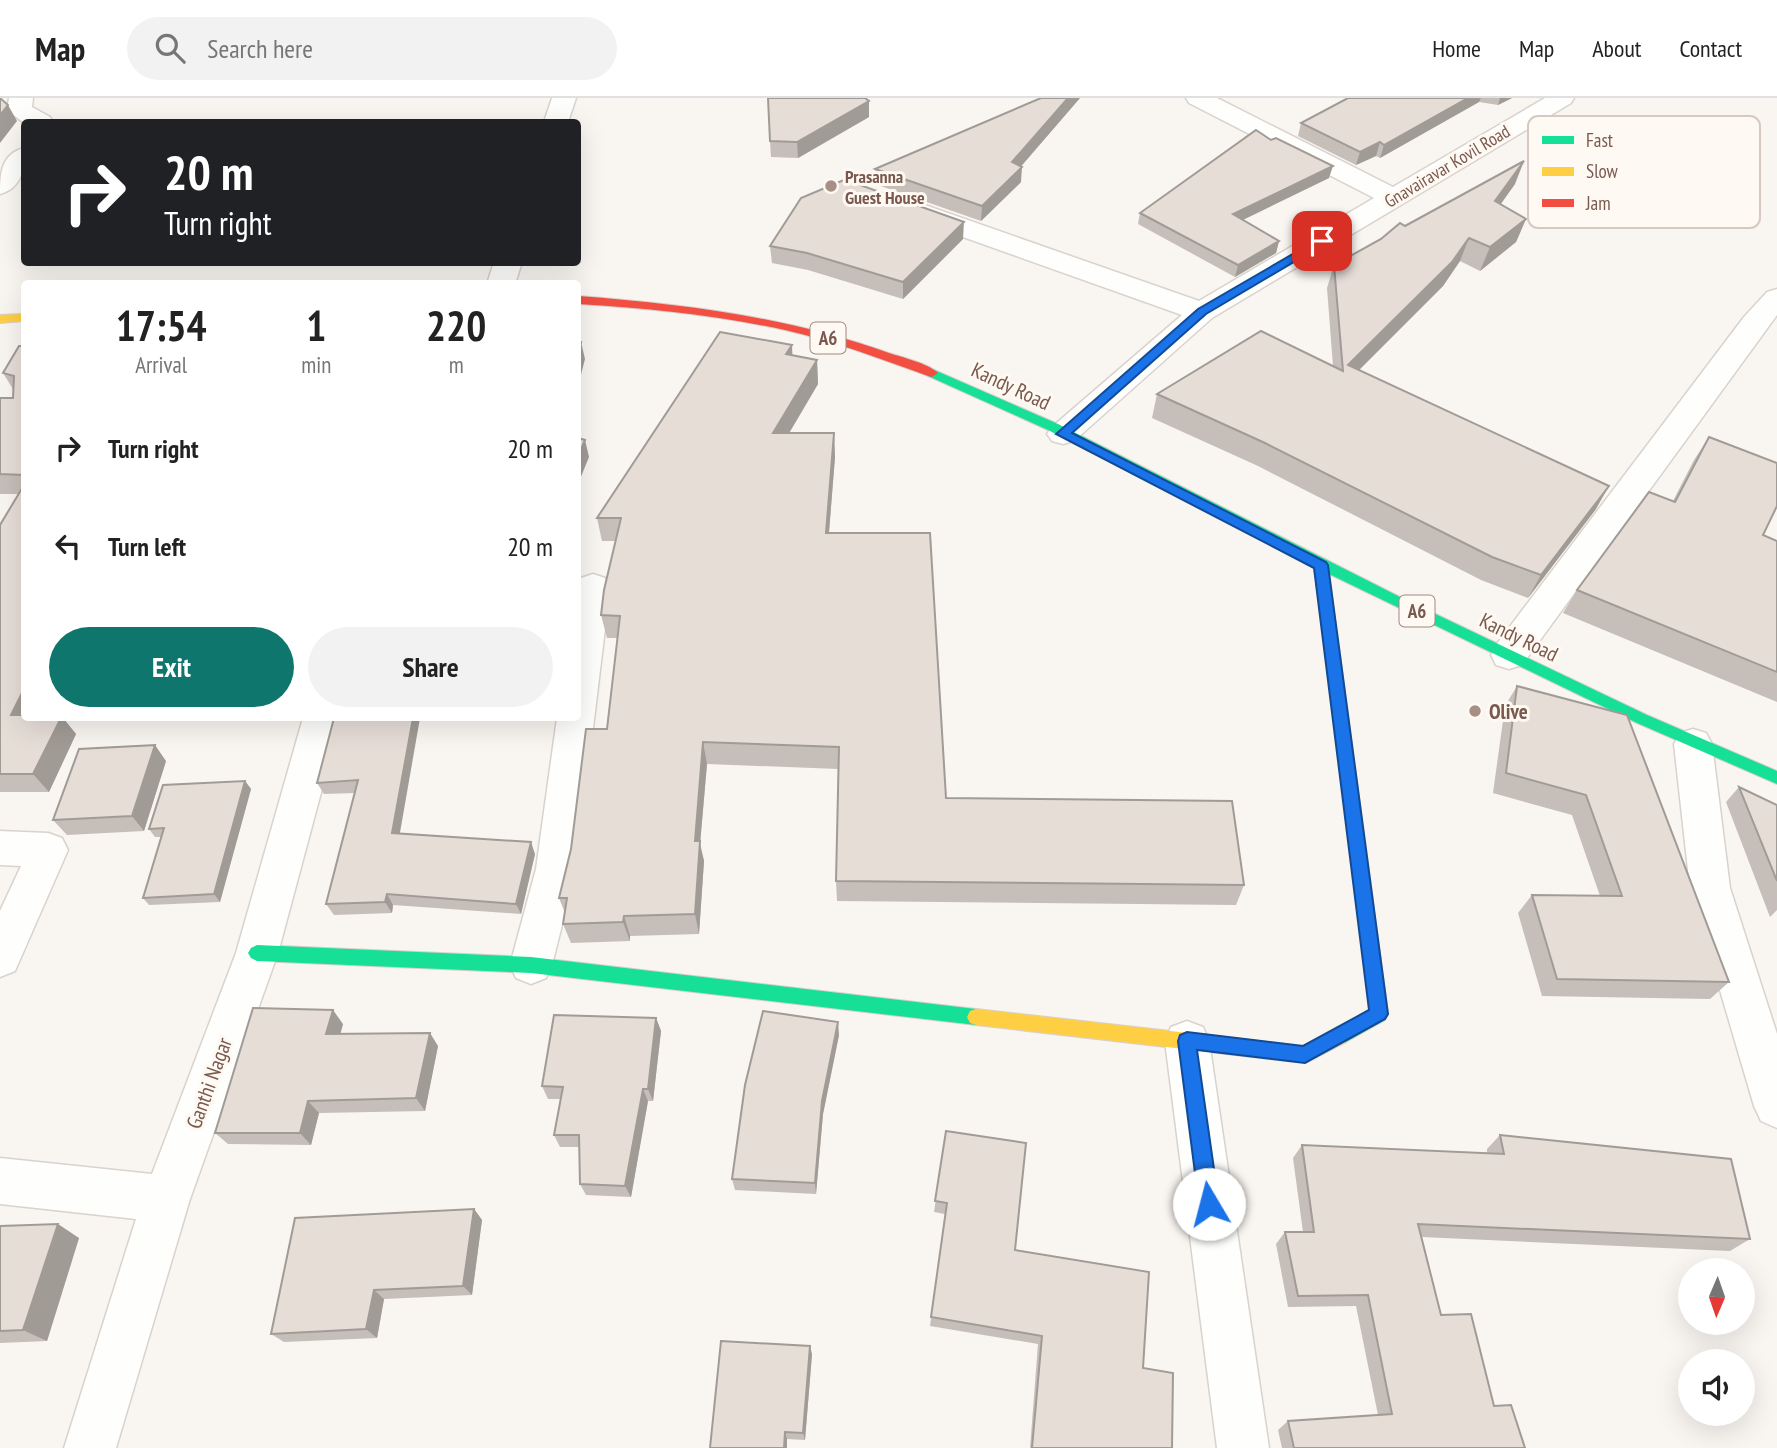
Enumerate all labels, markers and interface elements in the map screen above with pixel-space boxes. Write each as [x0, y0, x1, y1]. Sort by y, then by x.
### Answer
search box [127, 17, 617, 80]
text: Map [35, 27, 85, 70]
icon: search [151, 29, 189, 67]
text: Search here [207, 32, 313, 65]
text: Home [1432, 33, 1481, 64]
text: Map [1519, 33, 1554, 64]
text: About [1592, 33, 1641, 64]
text: Contact [1679, 33, 1742, 64]
legend [1528, 116, 1760, 228]
street label: Gnavairavar Kovil Road [1380, 119, 1514, 213]
text: Fast [1586, 128, 1614, 152]
text: 20 m [164, 140, 253, 204]
icon: right [49, 147, 140, 238]
text: Slow [1586, 159, 1619, 183]
place label: Prasanna Guest House [845, 165, 925, 209]
marker: Prasanna Guest House [823, 178, 839, 194]
text: Jam [1585, 191, 1611, 215]
text: Turn right [164, 202, 272, 244]
pin [1292, 211, 1352, 271]
icon: arrive [1303, 222, 1341, 260]
text: 17:54 [116, 298, 207, 353]
text: 1 [306, 298, 326, 353]
text: 220 [426, 298, 486, 353]
road number: A6 [810, 322, 846, 354]
text: Arrival [135, 350, 187, 379]
text: min [301, 350, 331, 379]
text: m [449, 350, 464, 379]
street label: Kandy Road [967, 356, 1055, 416]
icon: right [49, 429, 87, 467]
text: Turn right [108, 432, 199, 465]
text: 20 m [507, 432, 553, 465]
icon: left [49, 527, 87, 565]
text: Turn left [108, 530, 186, 563]
text: 20 m [507, 530, 553, 563]
road number: A6 [1400, 596, 1434, 626]
street label: Kandy Road [1475, 606, 1563, 668]
button: Exit [49, 627, 294, 707]
button: Share [308, 627, 553, 707]
place label: Olive [1489, 698, 1528, 725]
marker: Olive [1467, 703, 1483, 719]
street label: Ganthi Nagar [180, 1034, 238, 1132]
position arrow [1172, 1167, 1246, 1241]
north arrow [1678, 1258, 1755, 1335]
map controls [1678, 1258, 1755, 1426]
button: sound [1678, 1349, 1755, 1426]

